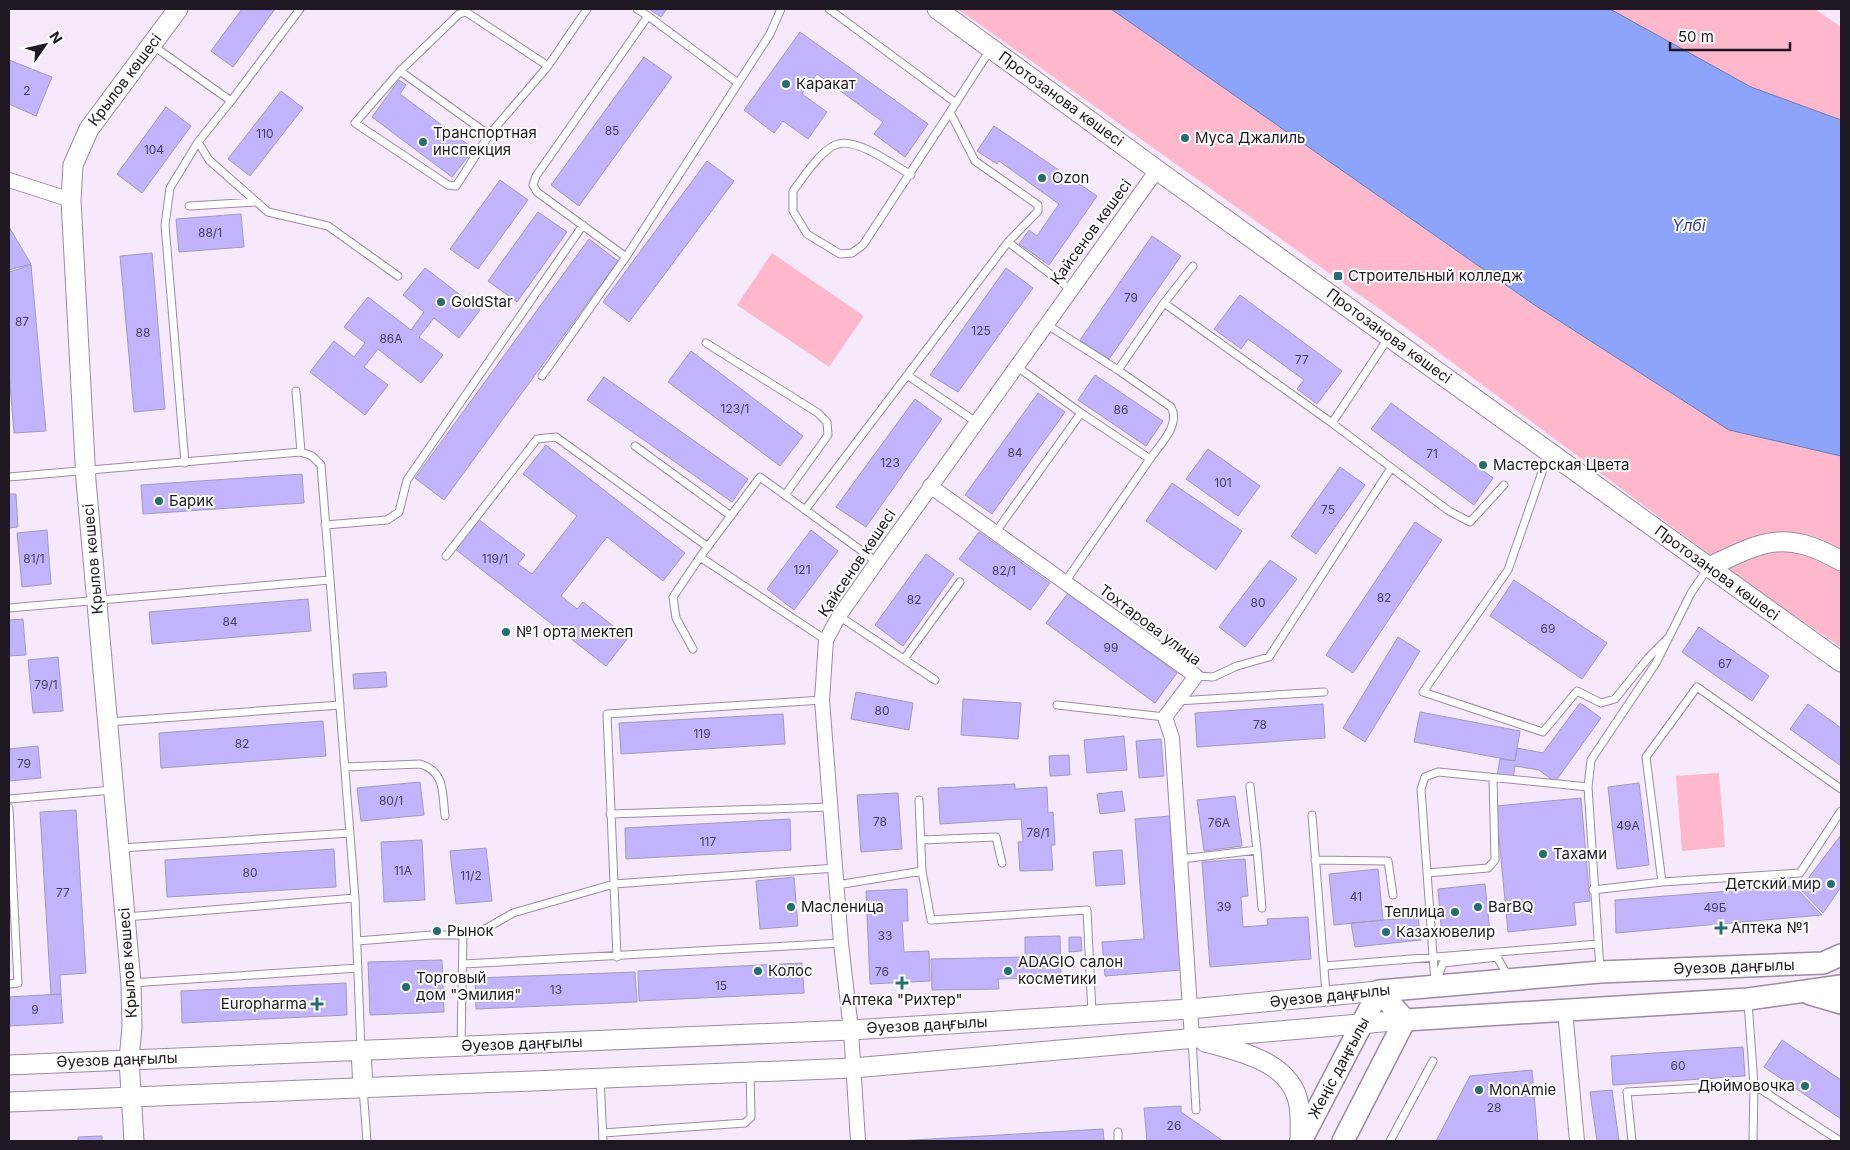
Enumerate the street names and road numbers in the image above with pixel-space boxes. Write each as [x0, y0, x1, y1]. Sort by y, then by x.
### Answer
street label: Крылов көшесі [84, 30, 165, 130]
street label: Протозанова көшесі [995, 47, 1128, 150]
street label: Қайсенов көшесі [1046, 175, 1135, 288]
street label: Протозанова көшесі [1323, 284, 1456, 387]
street label: Крылов көшесі [78, 503, 107, 615]
street label: Қайсенов көшесі [814, 505, 900, 620]
street label: Протозанова көшесі [1651, 521, 1784, 624]
street label: Тохтарова улица [1095, 580, 1205, 669]
street label: Крылов көшесі [114, 907, 141, 1019]
street label: Әуезов даңғылы [1673, 955, 1795, 978]
street label: Әуезов даңғылы [1269, 980, 1391, 1011]
street label: Әуезов даңғылы [866, 1012, 988, 1037]
street label: Жеңіс даңғылы [1304, 1014, 1373, 1122]
street label: Әуезов даңғылы [461, 1032, 583, 1055]
street label: Әуезов даңғылы [56, 1048, 178, 1071]

